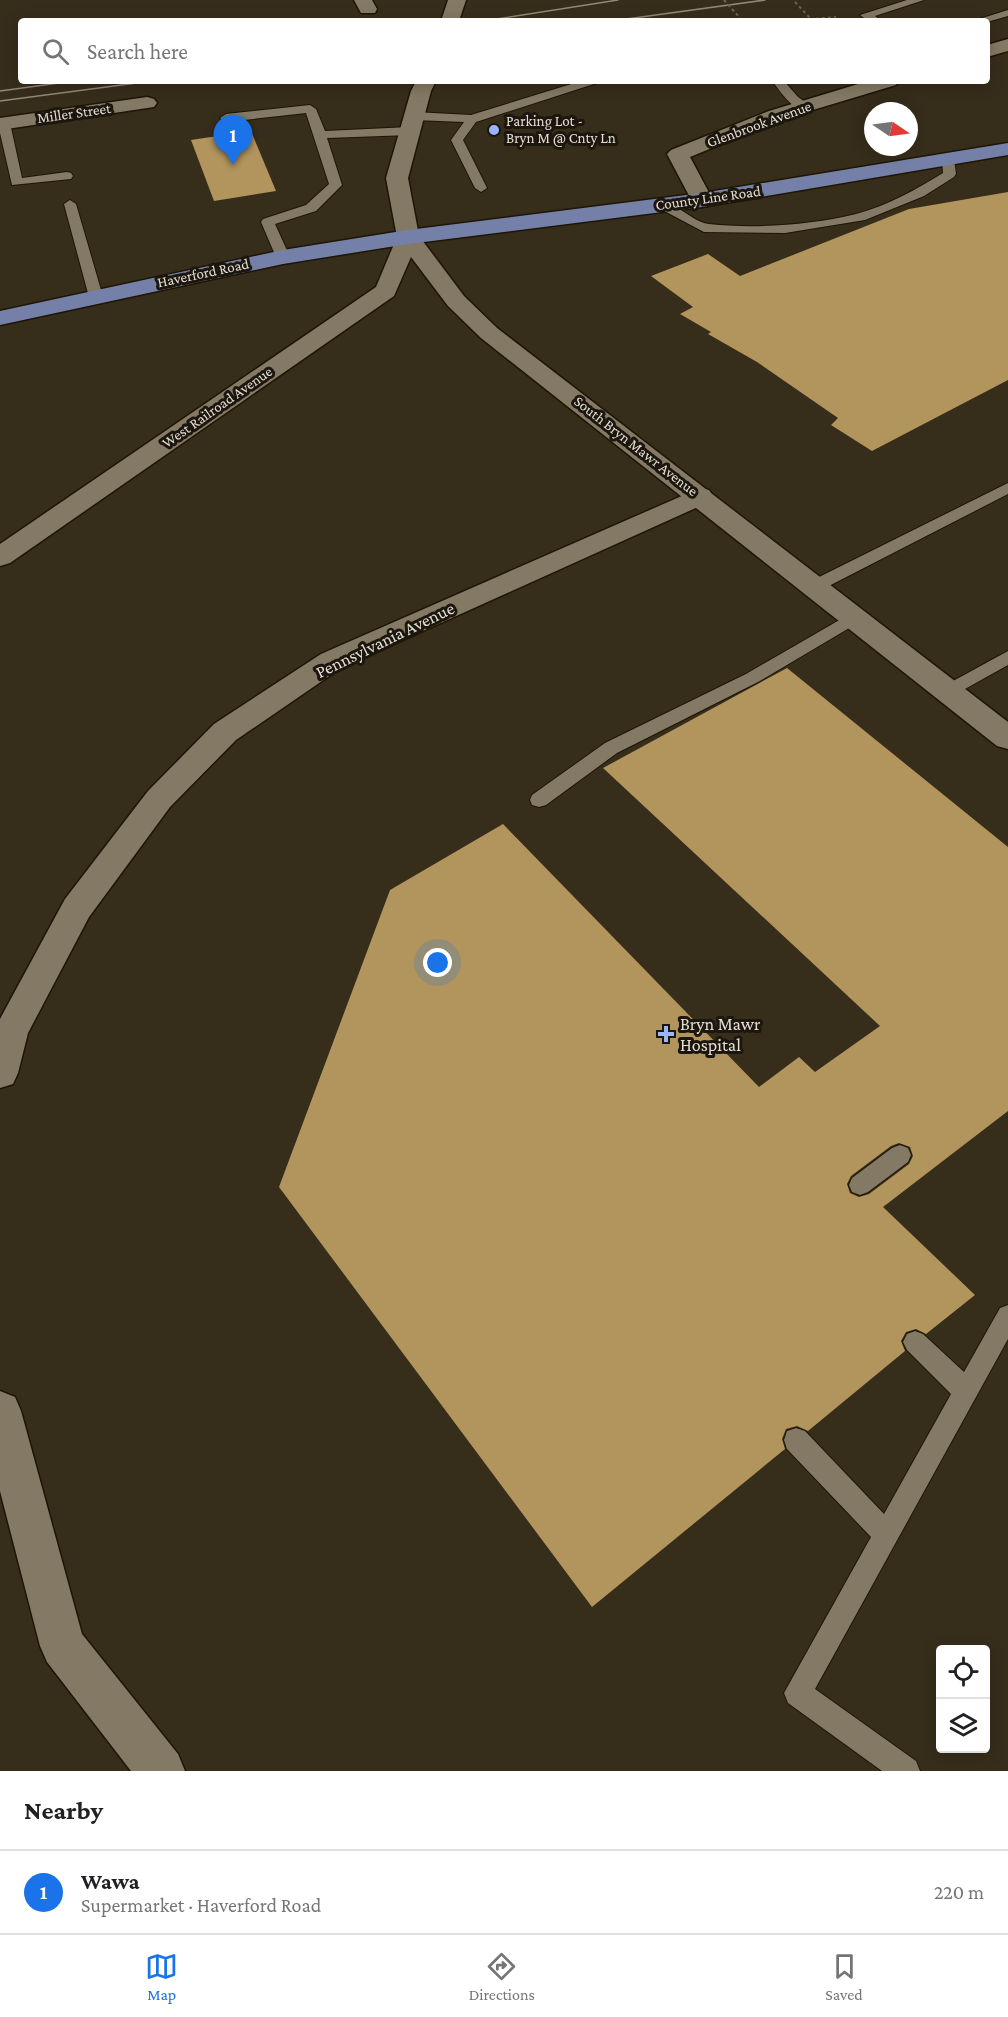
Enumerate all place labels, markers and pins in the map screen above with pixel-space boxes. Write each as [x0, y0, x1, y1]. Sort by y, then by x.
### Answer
place label: Parking Lot - Bryn M @ Cnty Ln [506, 113, 616, 147]
pin: 1 [214, 116, 252, 165]
marker: Parking Lot - Bryn M @ Cnty Ln [487, 123, 501, 137]
place label: Bryn Mawr Hospital [680, 1014, 761, 1055]
marker: Bryn Mawr Hospital [657, 1025, 675, 1043]

